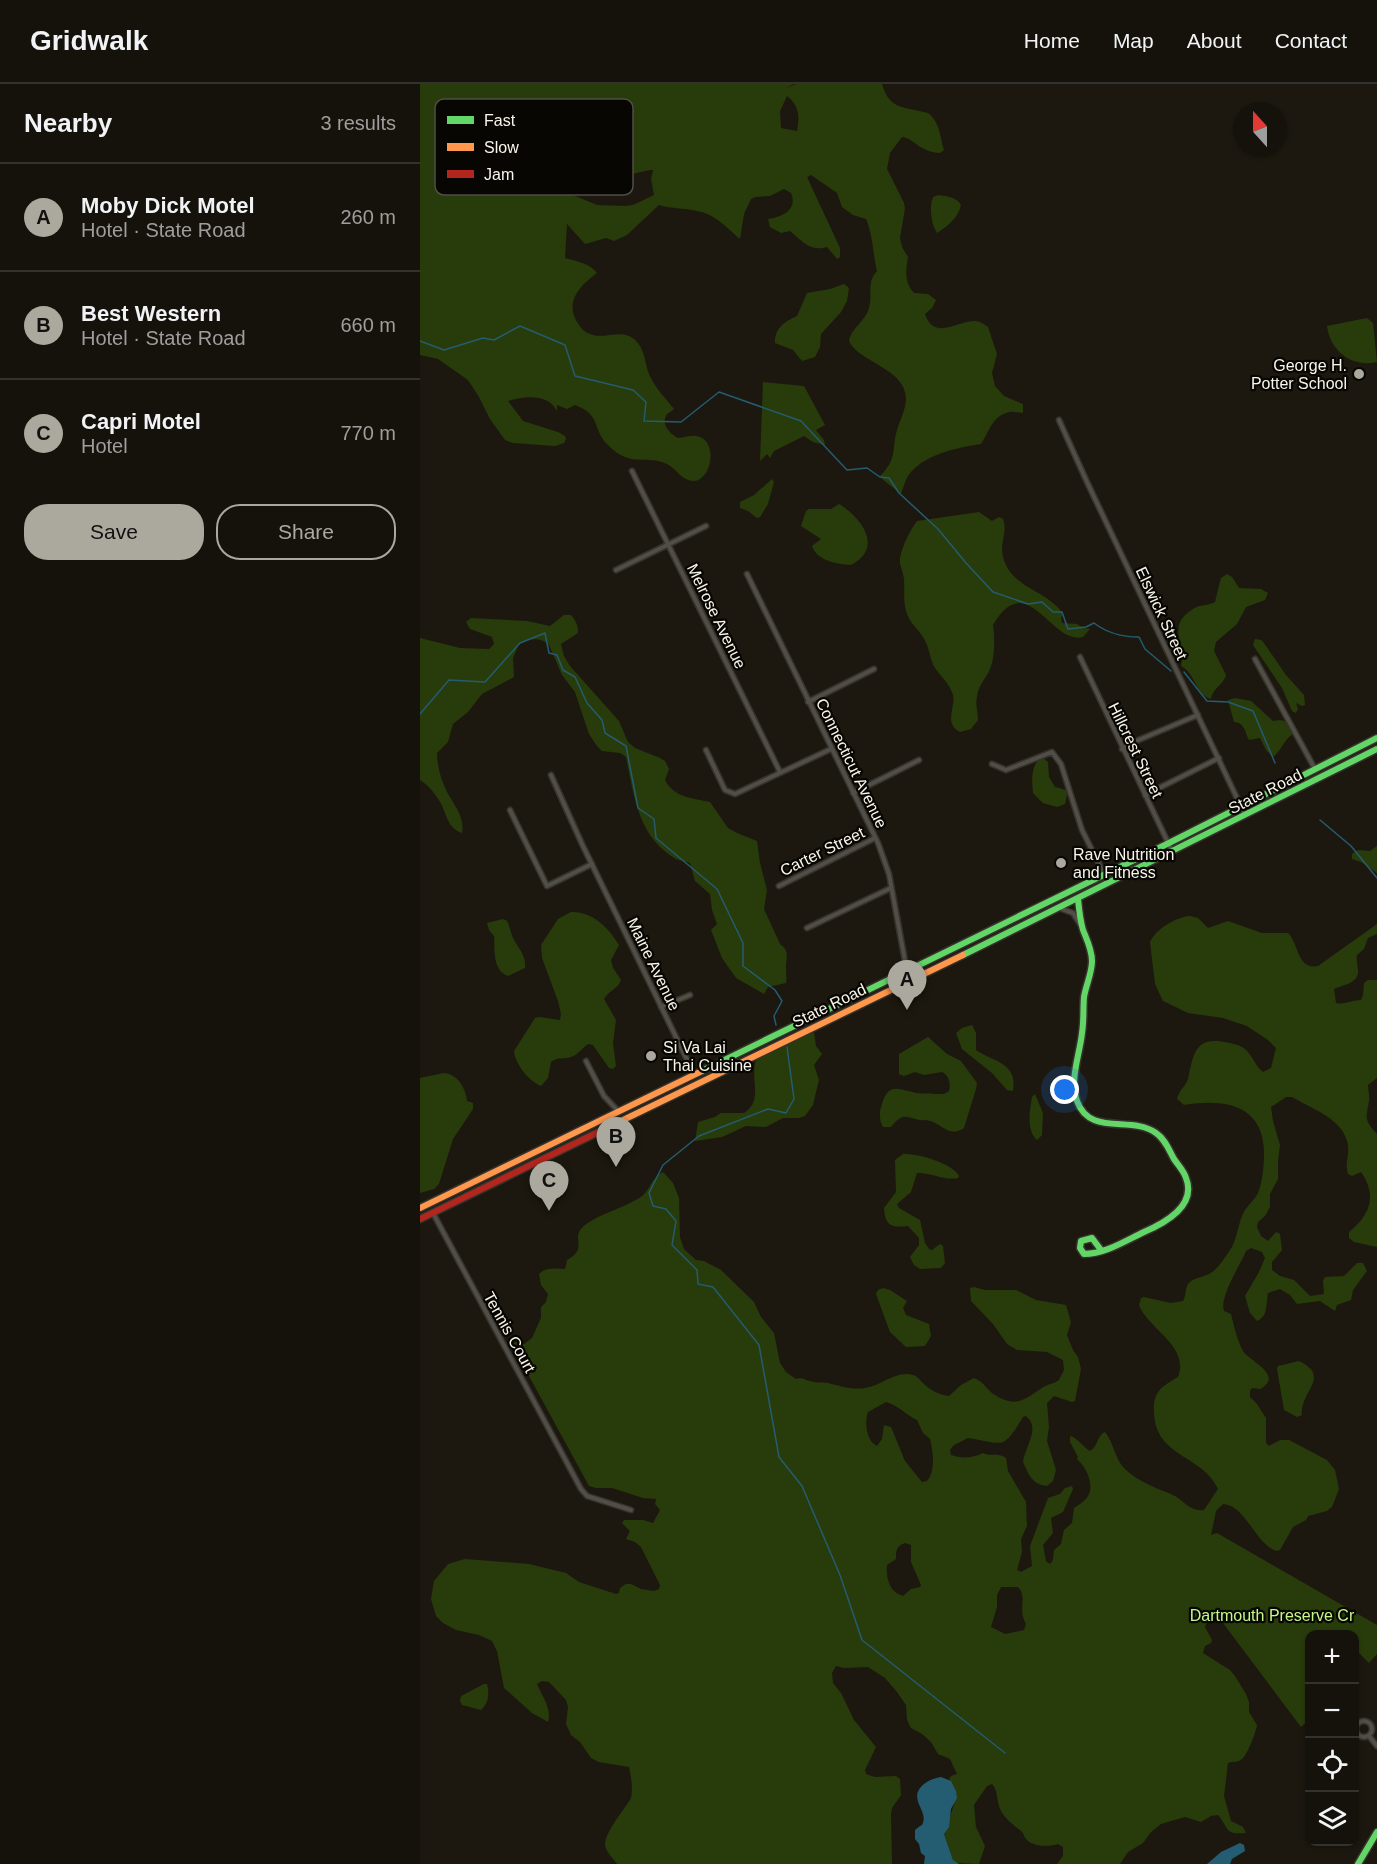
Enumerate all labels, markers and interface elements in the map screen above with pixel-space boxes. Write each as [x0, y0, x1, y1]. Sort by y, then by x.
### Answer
text: Gridwalk [30, 25, 148, 56]
text: Home [1024, 29, 1080, 52]
text: Map [1113, 29, 1154, 52]
text: About [1187, 29, 1242, 52]
text: Contact [1275, 29, 1347, 52]
legend [435, 99, 633, 195]
north arrow [1233, 102, 1287, 156]
text: Nearby [24, 108, 112, 138]
text: 3 results [320, 112, 396, 134]
text: Fast [484, 112, 516, 129]
text: Slow [484, 139, 519, 156]
text: Jam [484, 166, 514, 183]
text: Moby Dick Motel [81, 193, 255, 218]
text: A [36, 206, 51, 228]
text: 260 m [340, 206, 396, 228]
text: Hotel · State Road [81, 219, 246, 241]
text: Best Western [81, 301, 221, 326]
text: B [36, 314, 51, 336]
text: 660 m [340, 314, 396, 336]
text: Hotel · State Road [81, 327, 246, 349]
place label: George H. Potter School [1251, 357, 1347, 392]
marker: George H. Potter School [1352, 367, 1366, 381]
text: Capri Motel [81, 409, 201, 434]
text: C [36, 422, 51, 444]
text: 770 m [340, 422, 396, 444]
text: Hotel [81, 435, 128, 457]
button: Save [24, 504, 204, 560]
button: Share [216, 504, 396, 560]
street label: Melrose Avenue [684, 561, 749, 671]
street label: Elswick Street [1133, 564, 1191, 663]
street label: Connecticut Avenue [813, 696, 890, 831]
street label: Hillcrest Street [1105, 700, 1166, 801]
street label: State Road [1226, 766, 1305, 817]
street label: Carter Street [777, 823, 868, 879]
place label: Rave Nutrition and Fitness [1073, 846, 1174, 881]
marker: Rave Nutrition and Fitness [1054, 856, 1068, 870]
street label: Maine Avenue [624, 915, 683, 1013]
pin: A [888, 960, 926, 1010]
street label: State Road [790, 980, 869, 1031]
place label: Si Va Lai Thai Cuisine [663, 1039, 752, 1074]
marker: Si Va Lai Thai Cuisine [644, 1049, 658, 1063]
your location [1050, 1075, 1079, 1104]
pin: B [596, 1118, 636, 1167]
pin: C [530, 1162, 568, 1211]
street label: Tennis Court [480, 1289, 539, 1376]
park label: Dartmouth Preserve Cr [1190, 1607, 1355, 1624]
map controls [1305, 1630, 1359, 1846]
button: + [1305, 1630, 1359, 1684]
button: − [1305, 1684, 1359, 1738]
button: locate [1305, 1738, 1359, 1792]
button: layers [1305, 1792, 1359, 1846]

